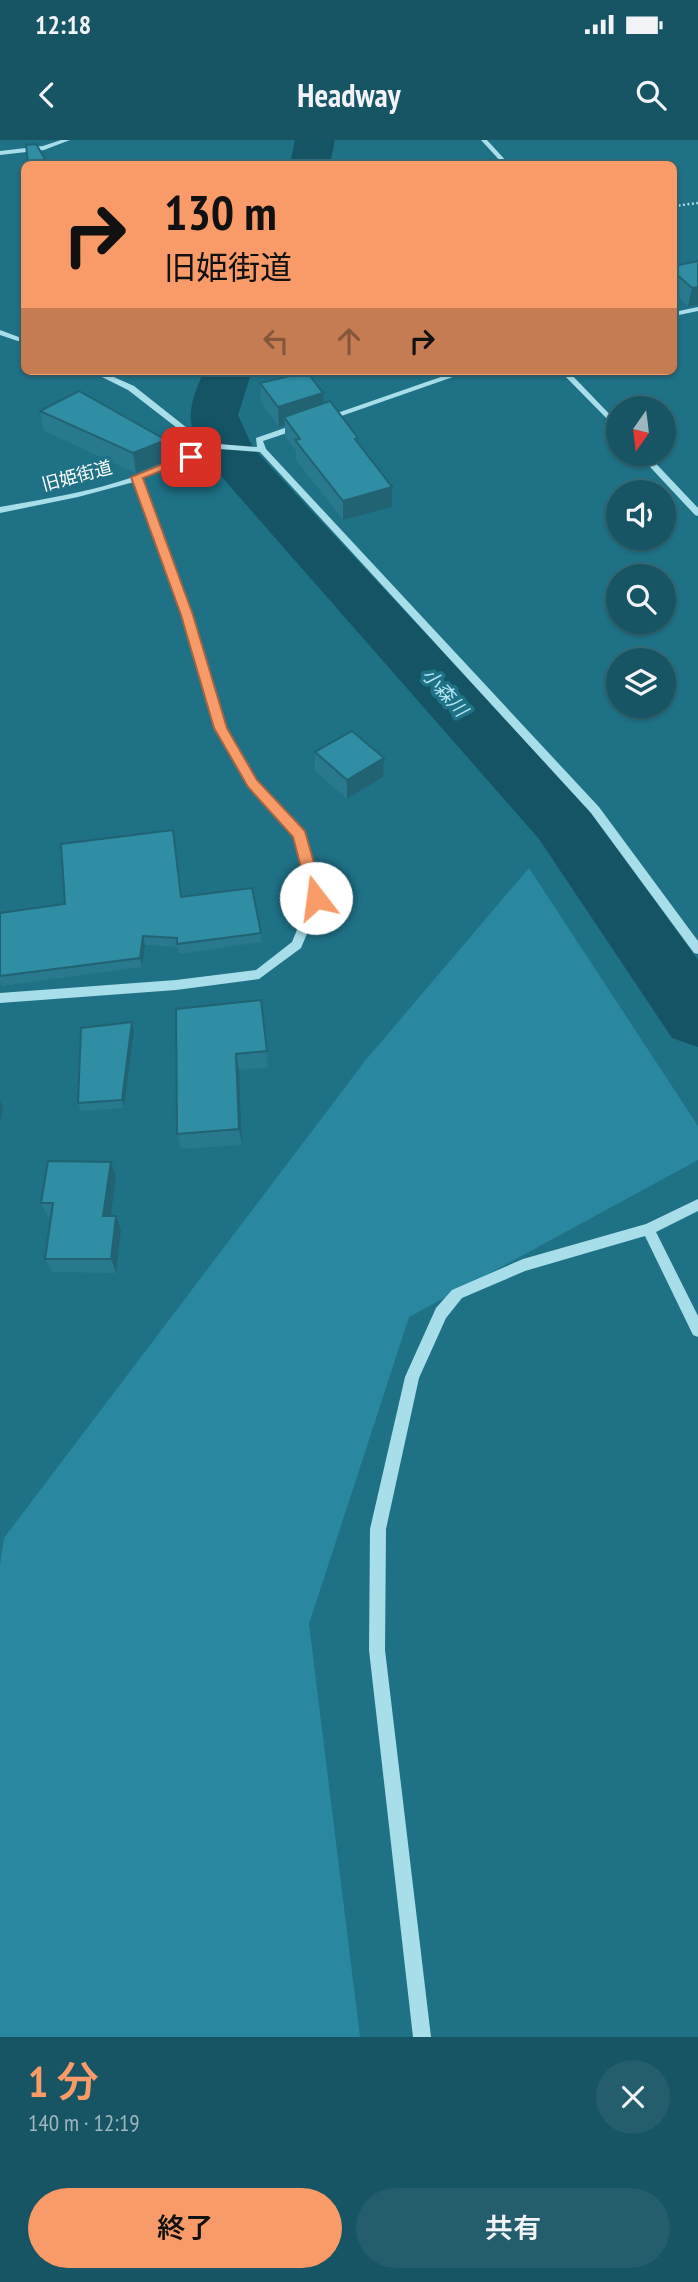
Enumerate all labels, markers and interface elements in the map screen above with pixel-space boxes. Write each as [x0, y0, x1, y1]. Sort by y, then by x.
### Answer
text: 12:18 [35, 8, 91, 41]
text: Headway [297, 74, 401, 116]
icon: back [28, 76, 66, 114]
icon: search [632, 76, 670, 114]
text: 130 m [164, 180, 277, 244]
icon: right [49, 189, 140, 280]
text: 旧姫街道 [164, 246, 292, 288]
icon: left [257, 322, 295, 360]
icon: ahead [330, 322, 368, 360]
icon: right [403, 322, 441, 360]
north arrow [606, 396, 676, 466]
map controls [606, 396, 676, 718]
pin [161, 427, 221, 487]
icon: arrive [172, 438, 210, 476]
street label: 旧姫街道 [39, 455, 115, 496]
button: sound [606, 480, 676, 550]
button: search [606, 564, 676, 634]
button: layers [606, 648, 676, 718]
water label: 小森川 [417, 663, 474, 723]
position arrow [279, 861, 353, 935]
text: 1 分 [28, 2054, 99, 2109]
button: close [596, 2060, 670, 2134]
text: 140 m · 12:19 [28, 2108, 140, 2137]
button: 終了 [28, 2188, 342, 2268]
button: 共有 [356, 2188, 670, 2268]

